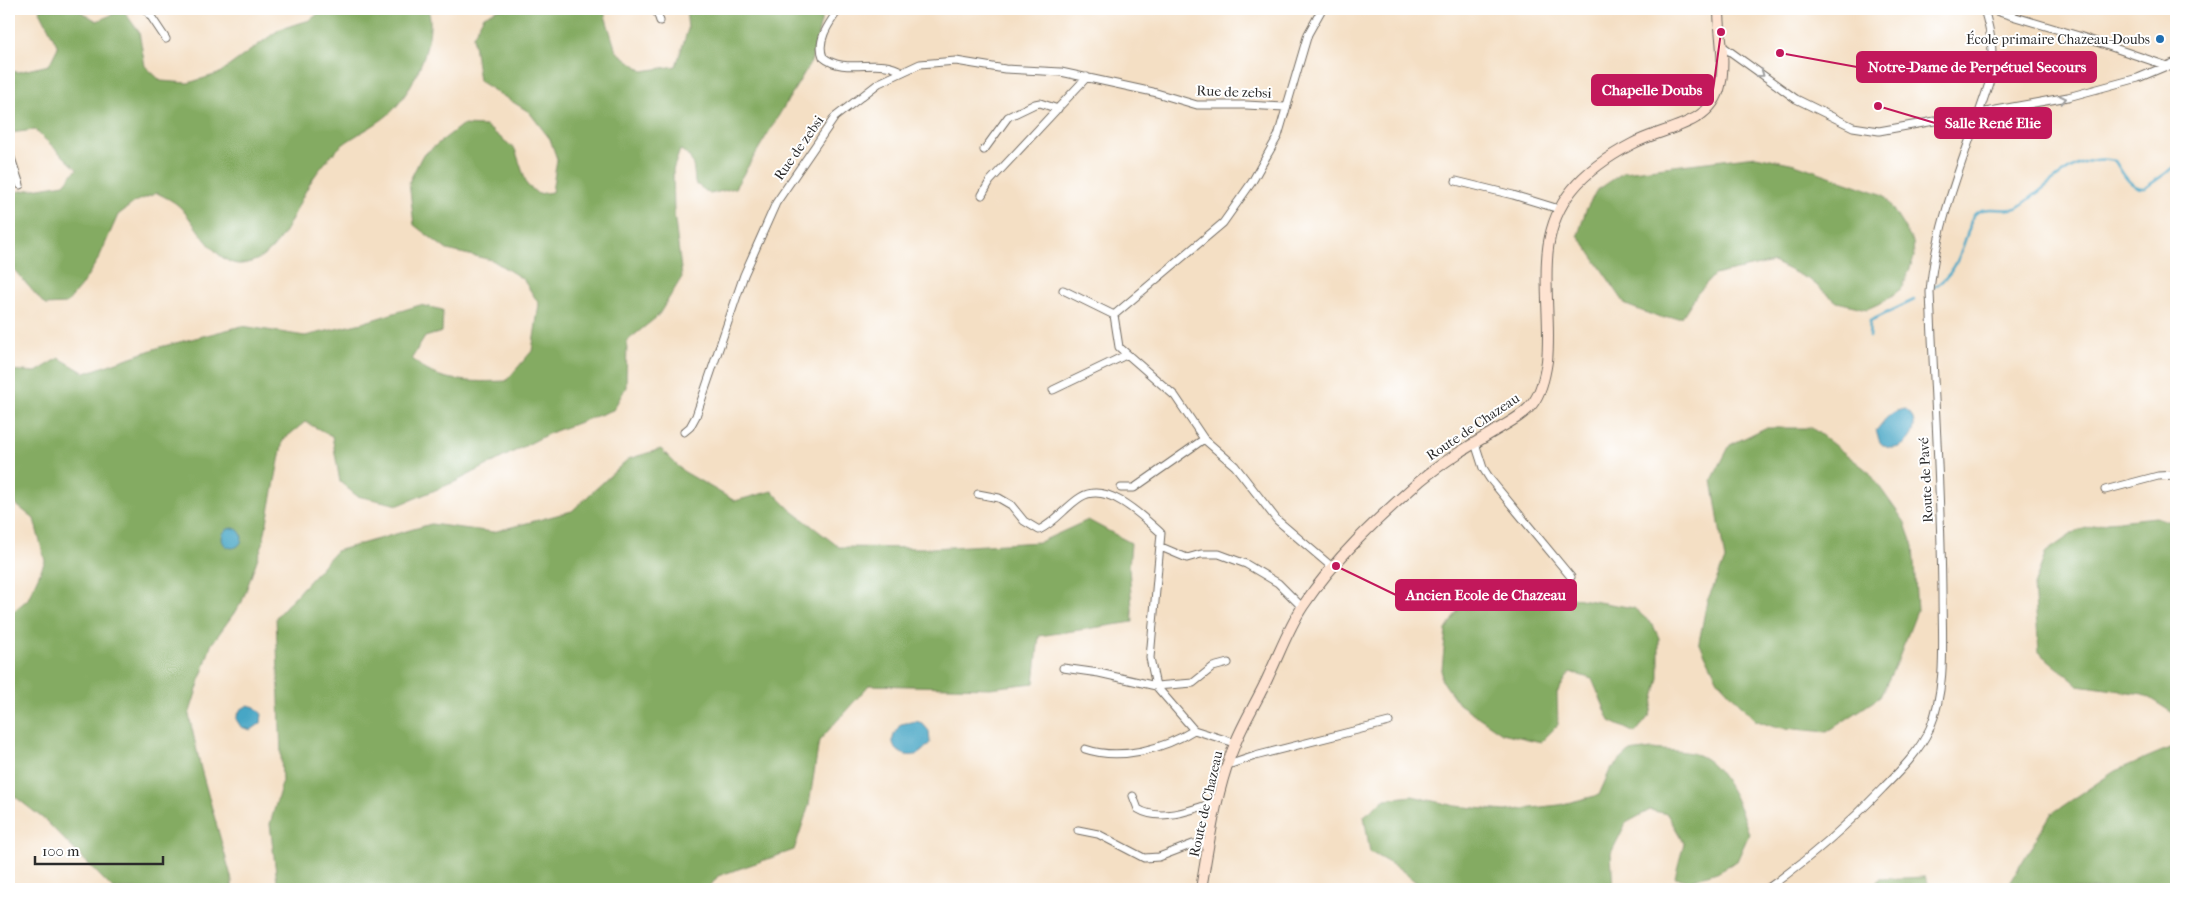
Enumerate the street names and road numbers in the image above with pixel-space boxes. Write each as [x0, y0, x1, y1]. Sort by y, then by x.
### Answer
street label: Rue de zebsi [1196, 82, 1272, 102]
street label: Rue de zebsi [771, 112, 827, 184]
street label: Route de Chazeau [1423, 390, 1523, 464]
street label: Route de Pavé [1915, 437, 1937, 523]
street label: Route de Chazeau [1186, 749, 1227, 859]

